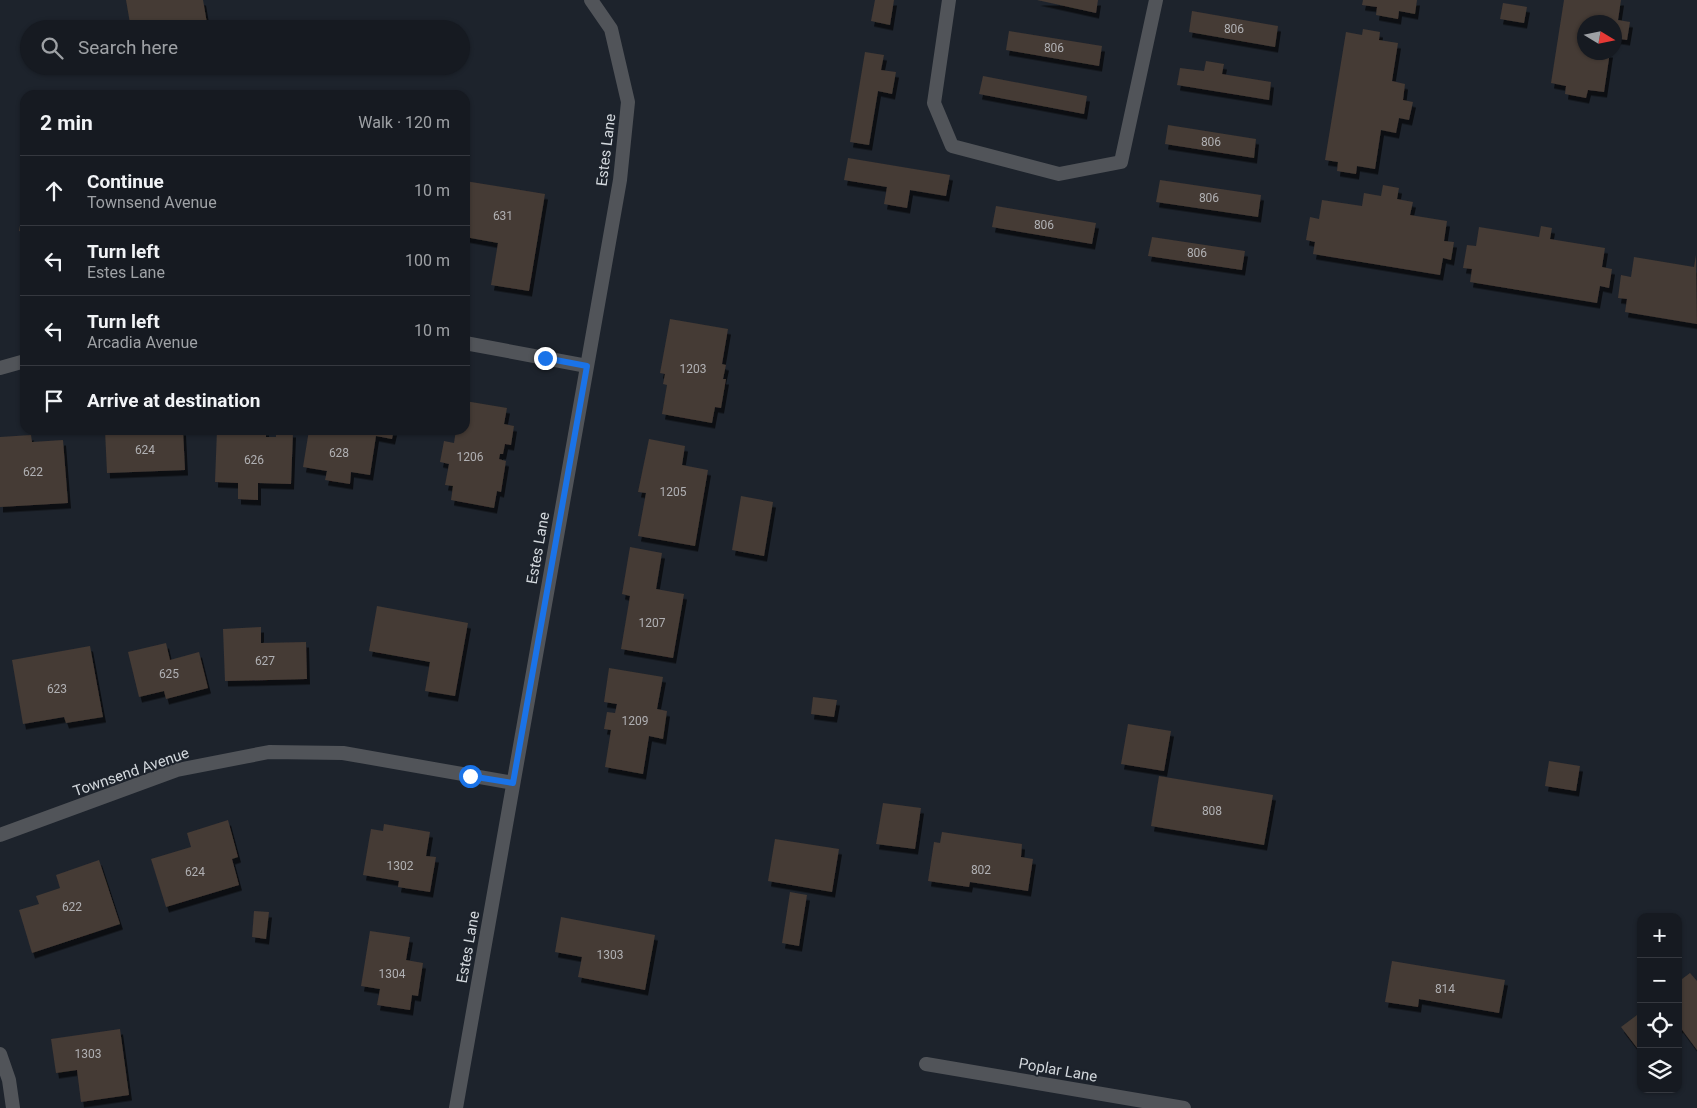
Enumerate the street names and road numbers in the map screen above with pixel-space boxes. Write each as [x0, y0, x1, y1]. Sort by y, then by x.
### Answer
street label: Estes Lane [593, 113, 619, 187]
street label: Estes Lane [523, 510, 553, 586]
street label: Townsend Avenue [71, 744, 191, 800]
street label: Estes Lane [453, 909, 483, 985]
street label: Poplar Lane [1017, 1054, 1099, 1086]

